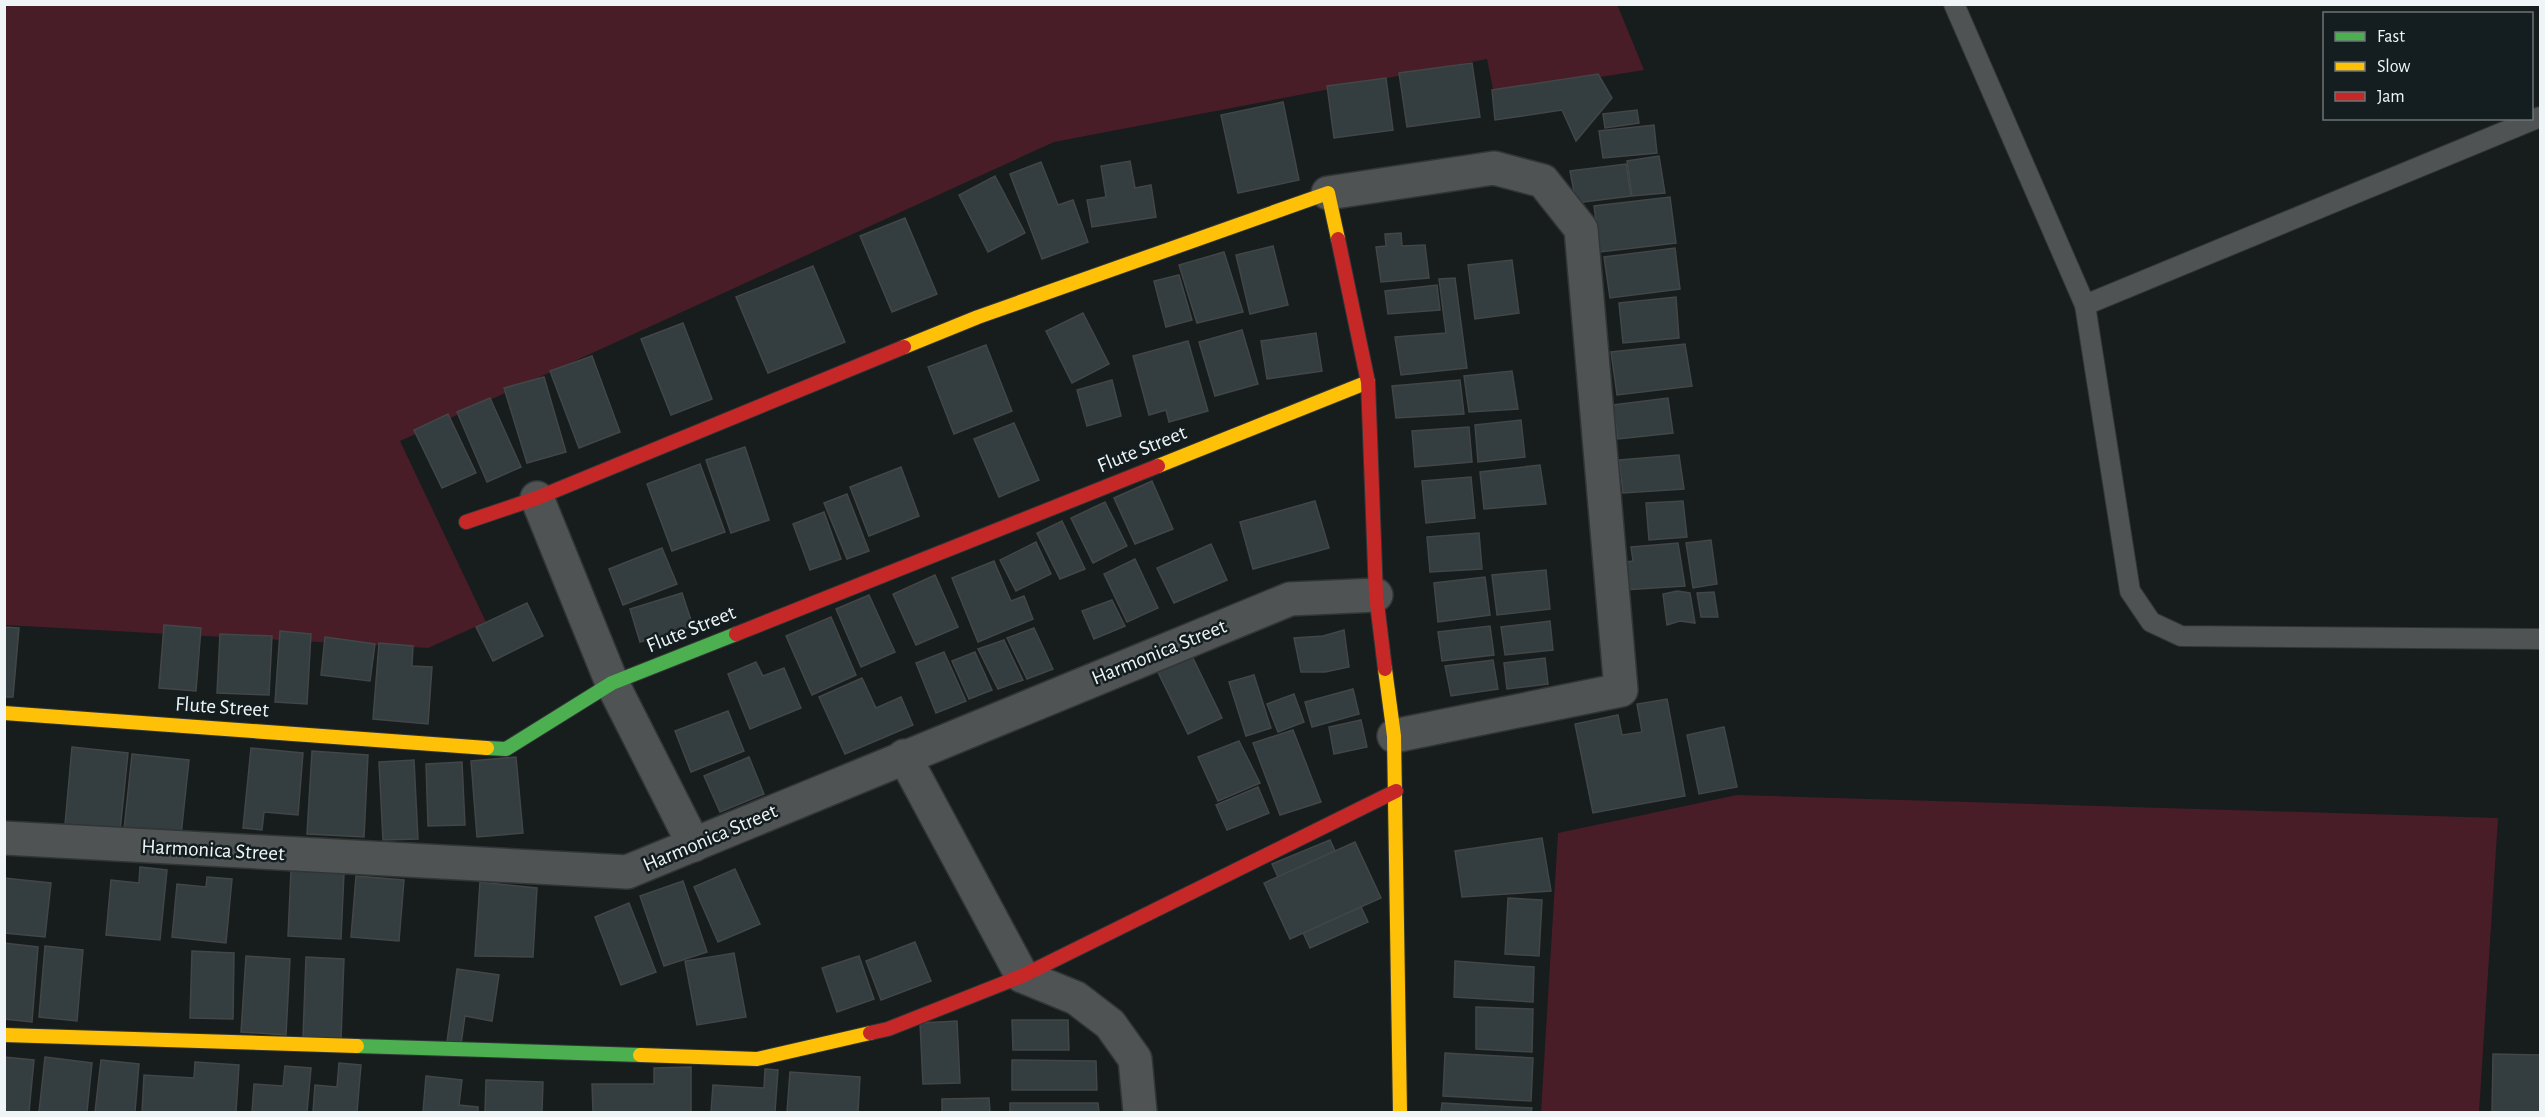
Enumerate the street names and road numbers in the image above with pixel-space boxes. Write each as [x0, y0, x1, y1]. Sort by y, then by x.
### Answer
street label: Flute Street [1094, 422, 1190, 476]
street label: Flute Street [643, 602, 739, 656]
street label: Harmonica Street [1089, 615, 1230, 689]
street label: Flute Street [174, 693, 270, 721]
street label: Harmonica Street [640, 800, 780, 876]
street label: Harmonica Street [141, 836, 286, 864]

